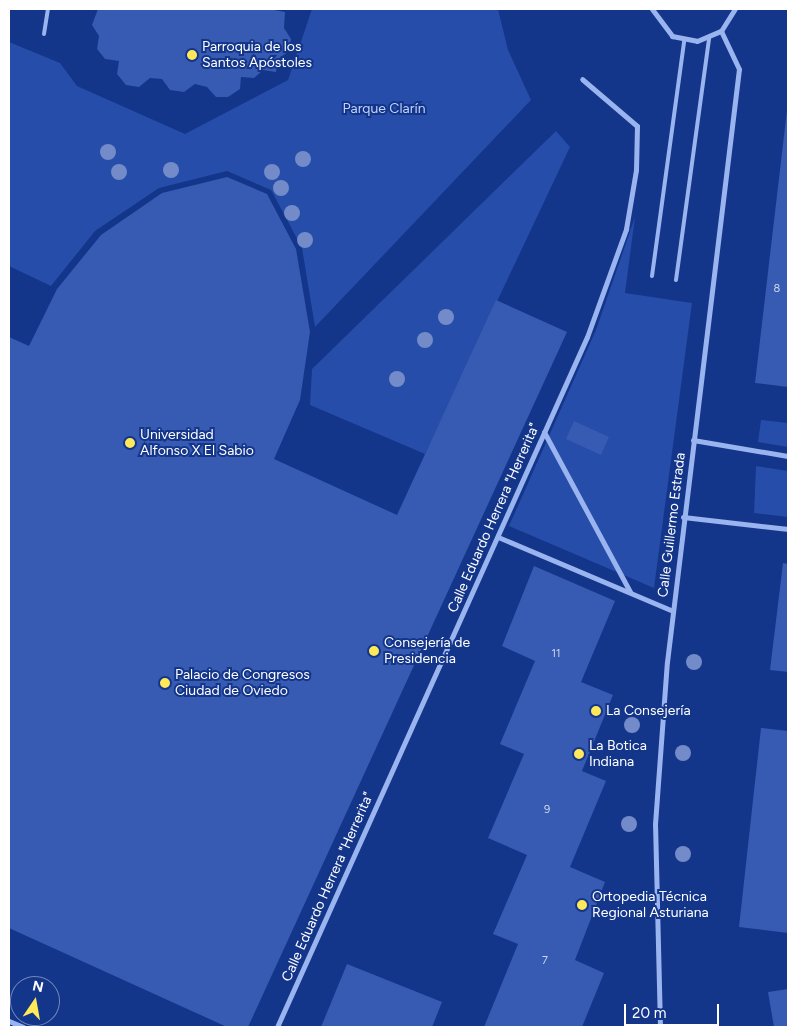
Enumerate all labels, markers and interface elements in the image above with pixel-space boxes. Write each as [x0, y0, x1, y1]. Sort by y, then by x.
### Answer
place label: Parroquia de los Santos Apóstoles [202, 39, 312, 72]
marker: Parroquia de los Santos Apóstoles [186, 49, 198, 61]
park label: Parque Clarín [343, 101, 425, 117]
house number: 8 [774, 282, 780, 296]
street label: Calle Eduardo Herrera "Herrerita" [445, 421, 543, 615]
place label: Universidad Alfonso X El Sabio [140, 427, 254, 460]
marker: Universidad Alfonso X El Sabio [124, 437, 136, 449]
street label: Calle Guillermo Estrada [655, 452, 689, 598]
place label: Consejería de Presidencia [384, 635, 470, 668]
marker: Consejería de Presidencia [368, 645, 380, 657]
house number: 11 [551, 647, 561, 661]
place label: Palacio de Congresos Ciudad de Oviedo [175, 667, 310, 700]
marker: Palacio de Congresos Ciudad de Oviedo [159, 677, 171, 689]
place label: La Consejería [606, 703, 691, 719]
marker: La Consejería [590, 705, 602, 717]
place label: La Botica Indiana [589, 738, 647, 770]
marker: La Botica Indiana [573, 748, 585, 760]
street label: Calle Eduardo Herrera "Herrerita" [279, 790, 377, 984]
house number: 9 [544, 803, 550, 817]
place label: Ortopedia Técnica Regional Asturiana [592, 889, 709, 922]
marker: Ortopedia Técnica Regional Asturiana [576, 899, 588, 911]
house number: 7 [542, 954, 548, 968]
north arrow [10, 976, 60, 1026]
text: N [31, 977, 45, 996]
scale bar [627, 994, 722, 1026]
text: 20 m [632, 1004, 666, 1022]

